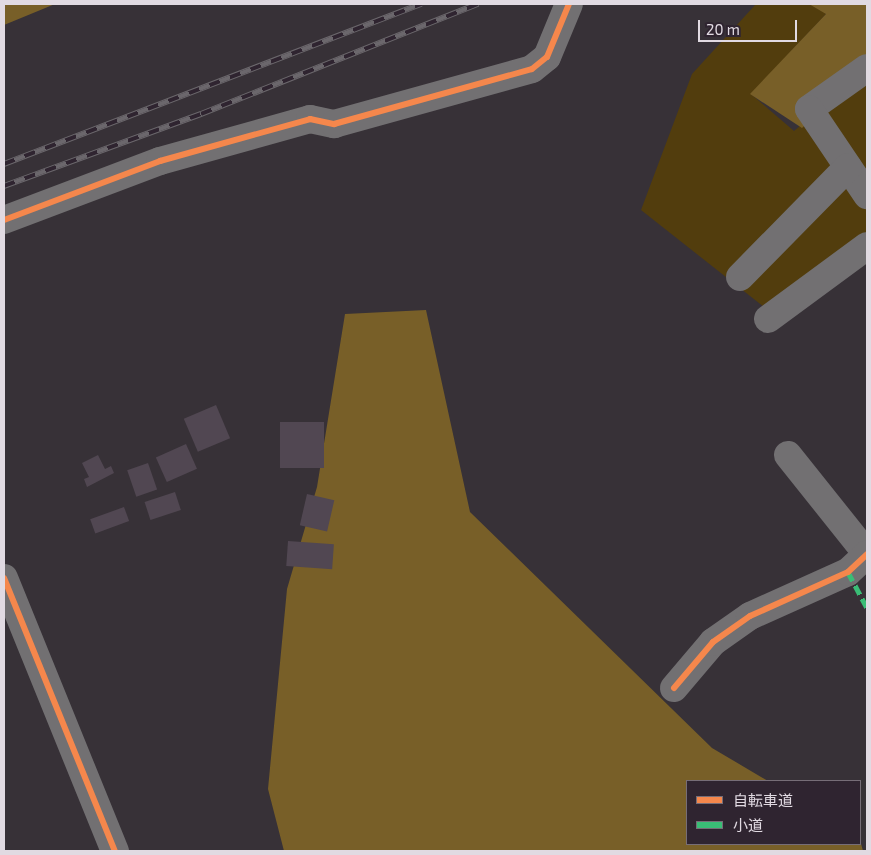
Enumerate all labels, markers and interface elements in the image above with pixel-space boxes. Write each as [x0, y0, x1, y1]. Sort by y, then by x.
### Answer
scale bar [701, 10, 800, 42]
text: 20 m [706, 20, 740, 38]
legend [686, 780, 861, 845]
text: 自転車道 [733, 791, 793, 809]
text: 小道 [733, 816, 763, 834]

